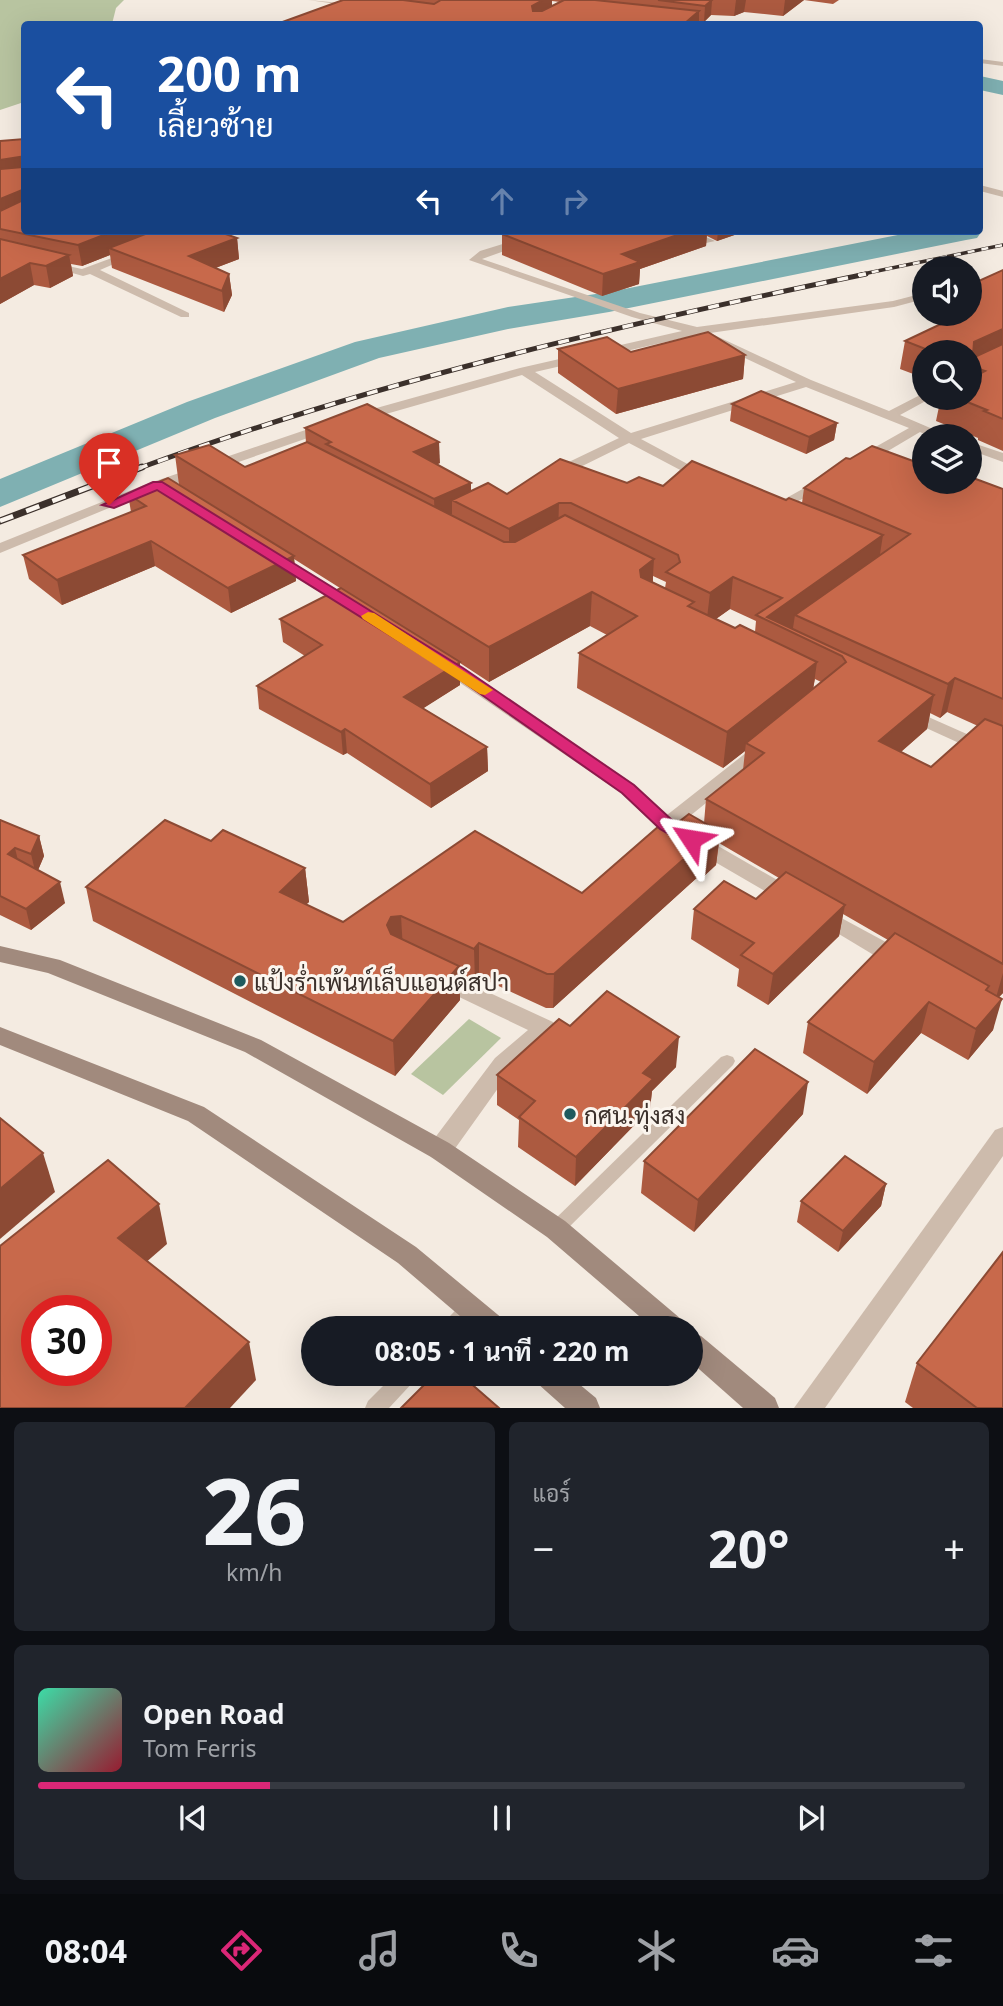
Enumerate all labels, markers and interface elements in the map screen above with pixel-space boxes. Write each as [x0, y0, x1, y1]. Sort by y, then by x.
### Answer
text: 200 m [157, 40, 302, 106]
icon: left [42, 49, 133, 140]
text: เลี้ยวซ้าย [157, 103, 274, 146]
icon: left [410, 182, 448, 220]
icon: ahead [483, 182, 521, 220]
icon: right [556, 182, 594, 220]
map controls [912, 256, 982, 494]
button: sound [912, 256, 982, 326]
button: search [912, 340, 982, 410]
button: layers [912, 424, 982, 494]
pin [79, 433, 139, 505]
icon: arrive [90, 444, 128, 482]
position arrow [654, 802, 728, 876]
place label: แป้งร่ำเพ้นท์เล็บแอนด์สปา [254, 964, 509, 998]
marker: แป้งร่ำเพ้นท์เล็บแอนด์สปา [232, 973, 248, 989]
place label: กศน.ทุ่งสง [584, 1098, 685, 1132]
marker: กศน.ทุ่งสง [562, 1106, 578, 1122]
speed limit sign: 30 [21, 1295, 112, 1386]
text: 08:05 · 1 นาที · 220 m [375, 1333, 629, 1369]
text: 26 [202, 1448, 306, 1572]
text: แอร์ [533, 1477, 570, 1509]
text: 20° [708, 1512, 790, 1583]
text: − [533, 1522, 554, 1574]
text: + [943, 1522, 965, 1574]
text: km/h [226, 1556, 283, 1588]
text: Open Road [143, 1696, 285, 1732]
text: Tom Ferris [143, 1732, 256, 1764]
icon: previous [174, 1799, 212, 1837]
icon: pause [483, 1799, 521, 1837]
icon: next [792, 1799, 830, 1837]
icon: directions [217, 1926, 266, 1975]
icon: music [355, 1926, 404, 1975]
icon: phone [494, 1926, 543, 1975]
icon: climate [632, 1926, 681, 1975]
icon: car [771, 1926, 820, 1975]
icon: filters [909, 1926, 958, 1975]
text: 08:04 [45, 1929, 127, 1972]

